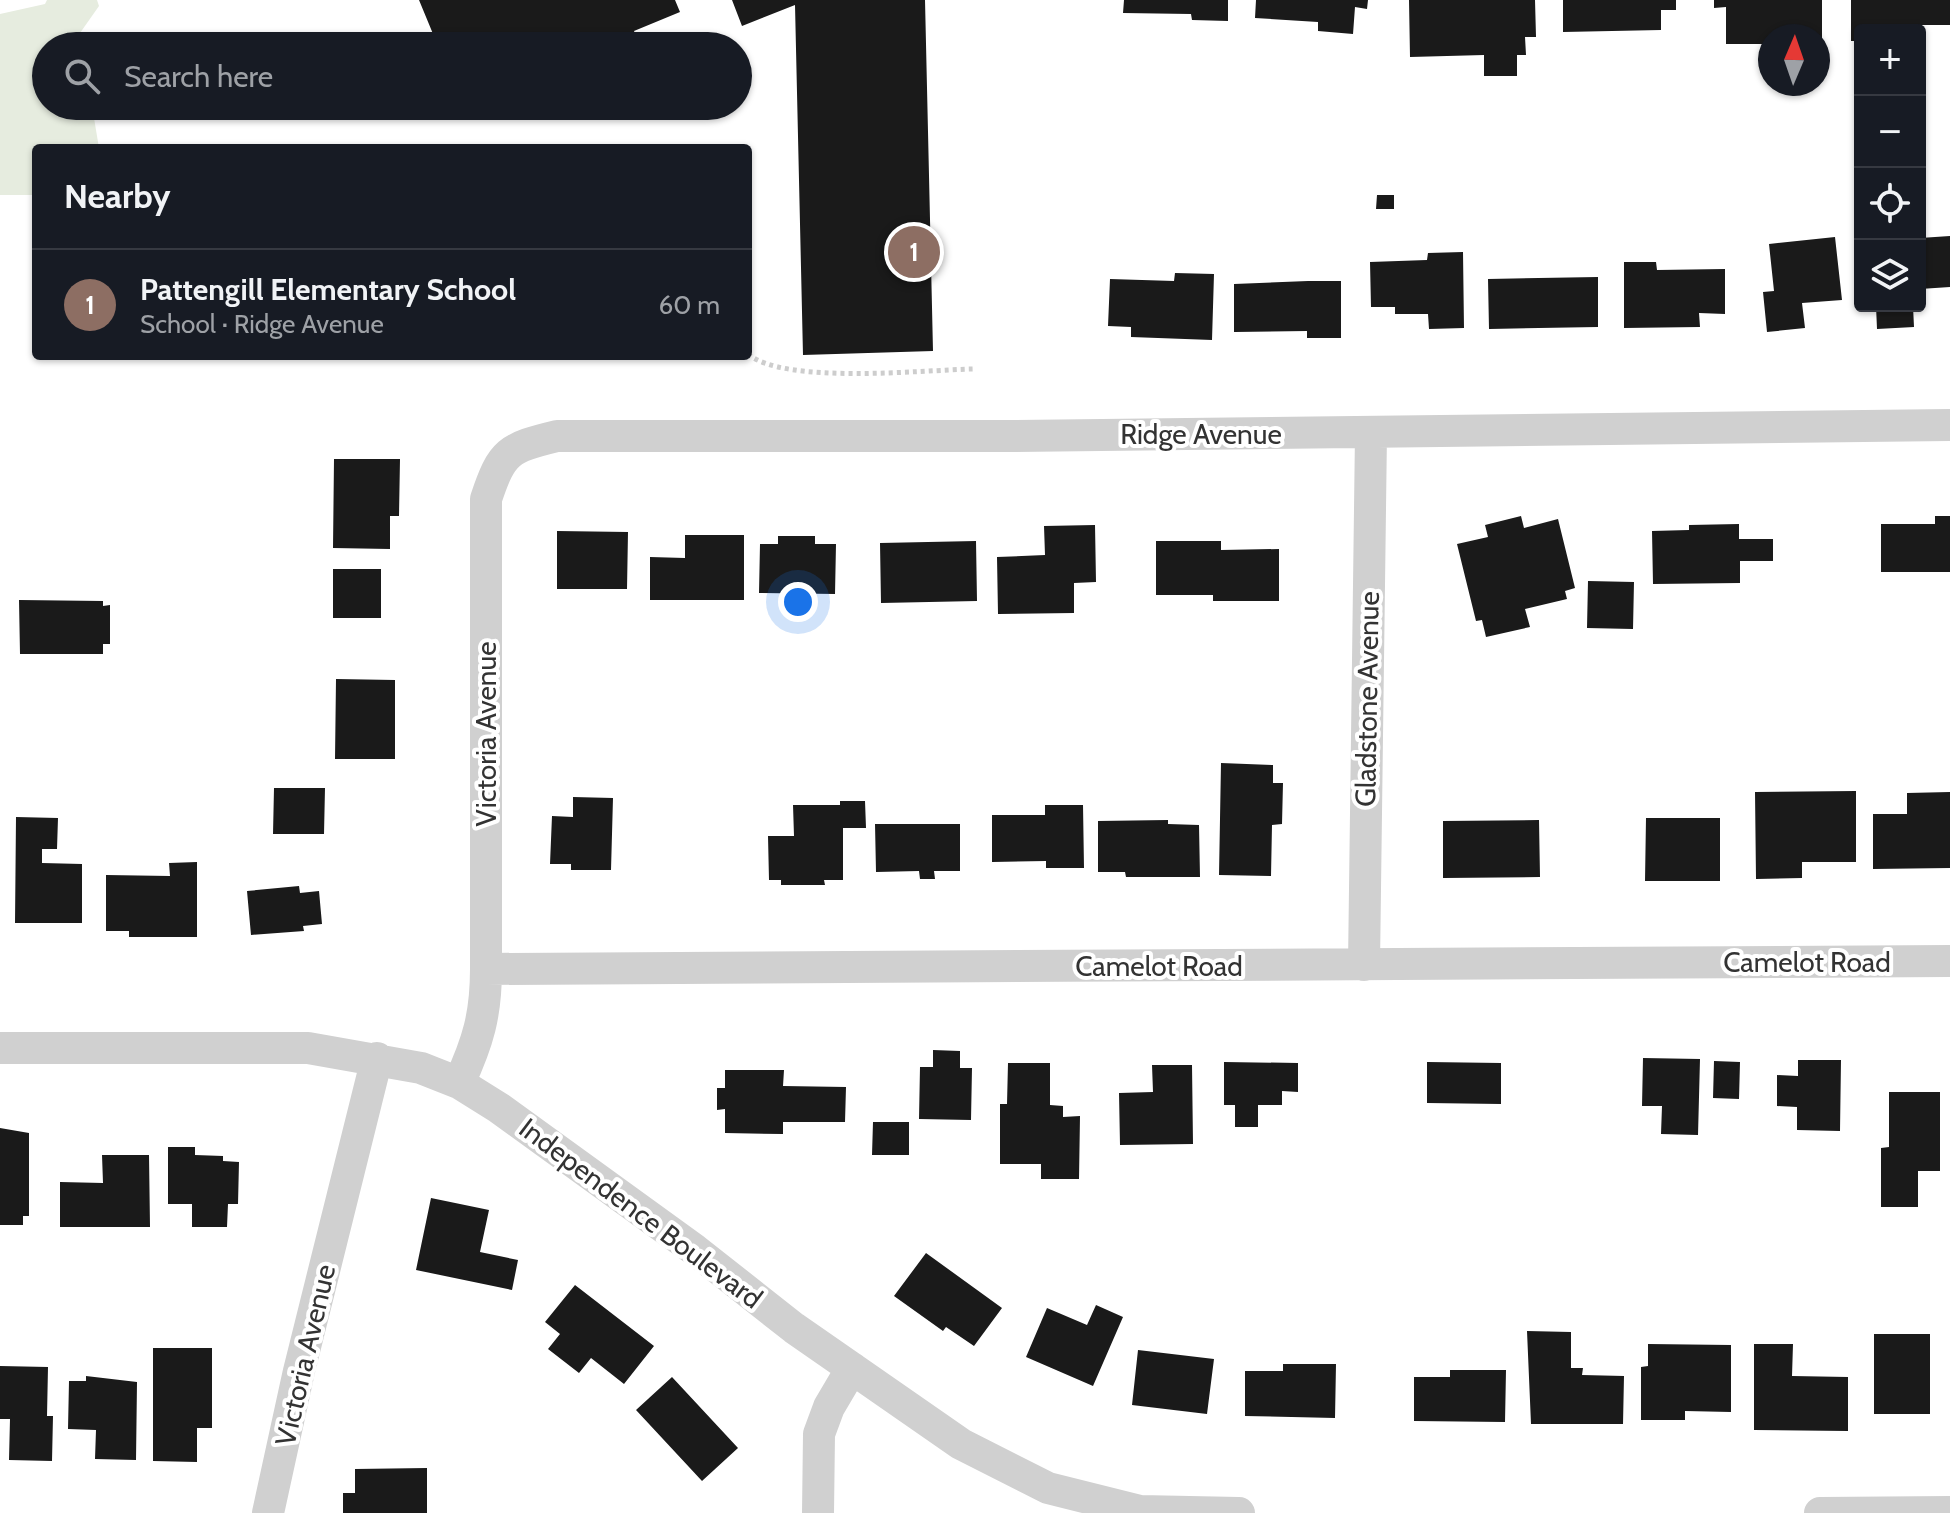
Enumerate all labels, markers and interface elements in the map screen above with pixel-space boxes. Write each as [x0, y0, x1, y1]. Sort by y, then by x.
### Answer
north arrow [1758, 24, 1830, 96]
map controls [1854, 24, 1926, 312]
button: + [1854, 24, 1926, 96]
search box [32, 32, 752, 120]
icon: search [60, 54, 104, 98]
text: Search here [124, 58, 273, 95]
button: − [1854, 96, 1926, 168]
button: locate [1854, 168, 1926, 240]
text: Nearby [64, 175, 171, 217]
pin: 1 [888, 222, 940, 282]
button: layers [1854, 240, 1926, 312]
text: Pattengill Elementary School [140, 271, 516, 308]
text: 1 [85, 289, 95, 321]
text: 60 m [658, 289, 720, 321]
text: School · Ridge Avenue [140, 308, 384, 340]
street label: Ridge Avenue [1120, 417, 1282, 451]
your location [778, 582, 818, 622]
street label: Gladstone Avenue [1348, 591, 1386, 807]
street label: Victoria Avenue [469, 642, 503, 827]
street label: Camelot Road [1723, 945, 1891, 979]
street label: Camelot Road [1075, 949, 1243, 983]
street label: Independence Boulevard [513, 1111, 769, 1315]
street label: Victoria Avenue [268, 1261, 342, 1449]

